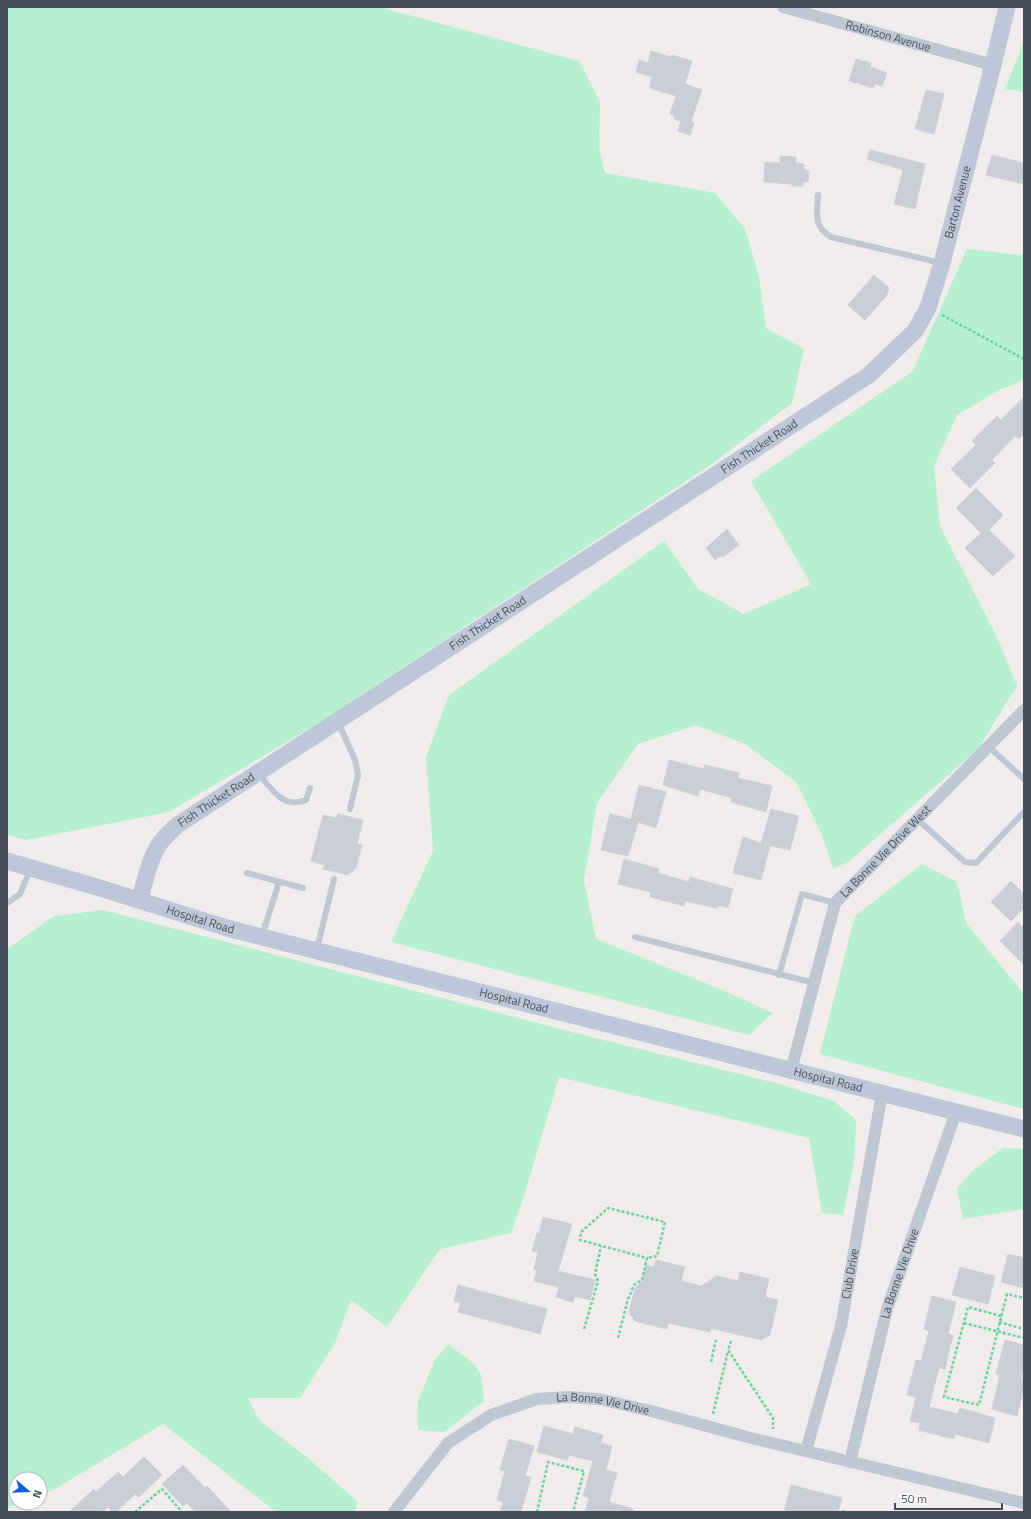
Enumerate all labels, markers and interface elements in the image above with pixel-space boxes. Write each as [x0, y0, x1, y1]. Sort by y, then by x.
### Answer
street label: Robinson Avenue [843, 15, 933, 56]
street label: Barton Avenue [939, 163, 976, 241]
street label: Fish Thicket Road [717, 414, 801, 478]
street label: Fish Thicket Road [445, 591, 530, 655]
street label: Fish Thicket Road [174, 767, 258, 832]
street label: La Bonne Vie Drive West [835, 800, 936, 902]
street label: Hospital Road [164, 899, 237, 939]
street label: Hospital Road [478, 982, 551, 1018]
street label: Hospital Road [792, 1061, 865, 1097]
street label: La Bonne Vie Drive [875, 1226, 924, 1320]
street label: Club Drive [836, 1247, 863, 1300]
street label: La Bonne Vie Drive [556, 1387, 651, 1419]
north arrow [8, 1471, 48, 1511]
scale bar [895, 1485, 1002, 1511]
text: N [29, 1488, 46, 1500]
text: 50 m [901, 1489, 927, 1508]

